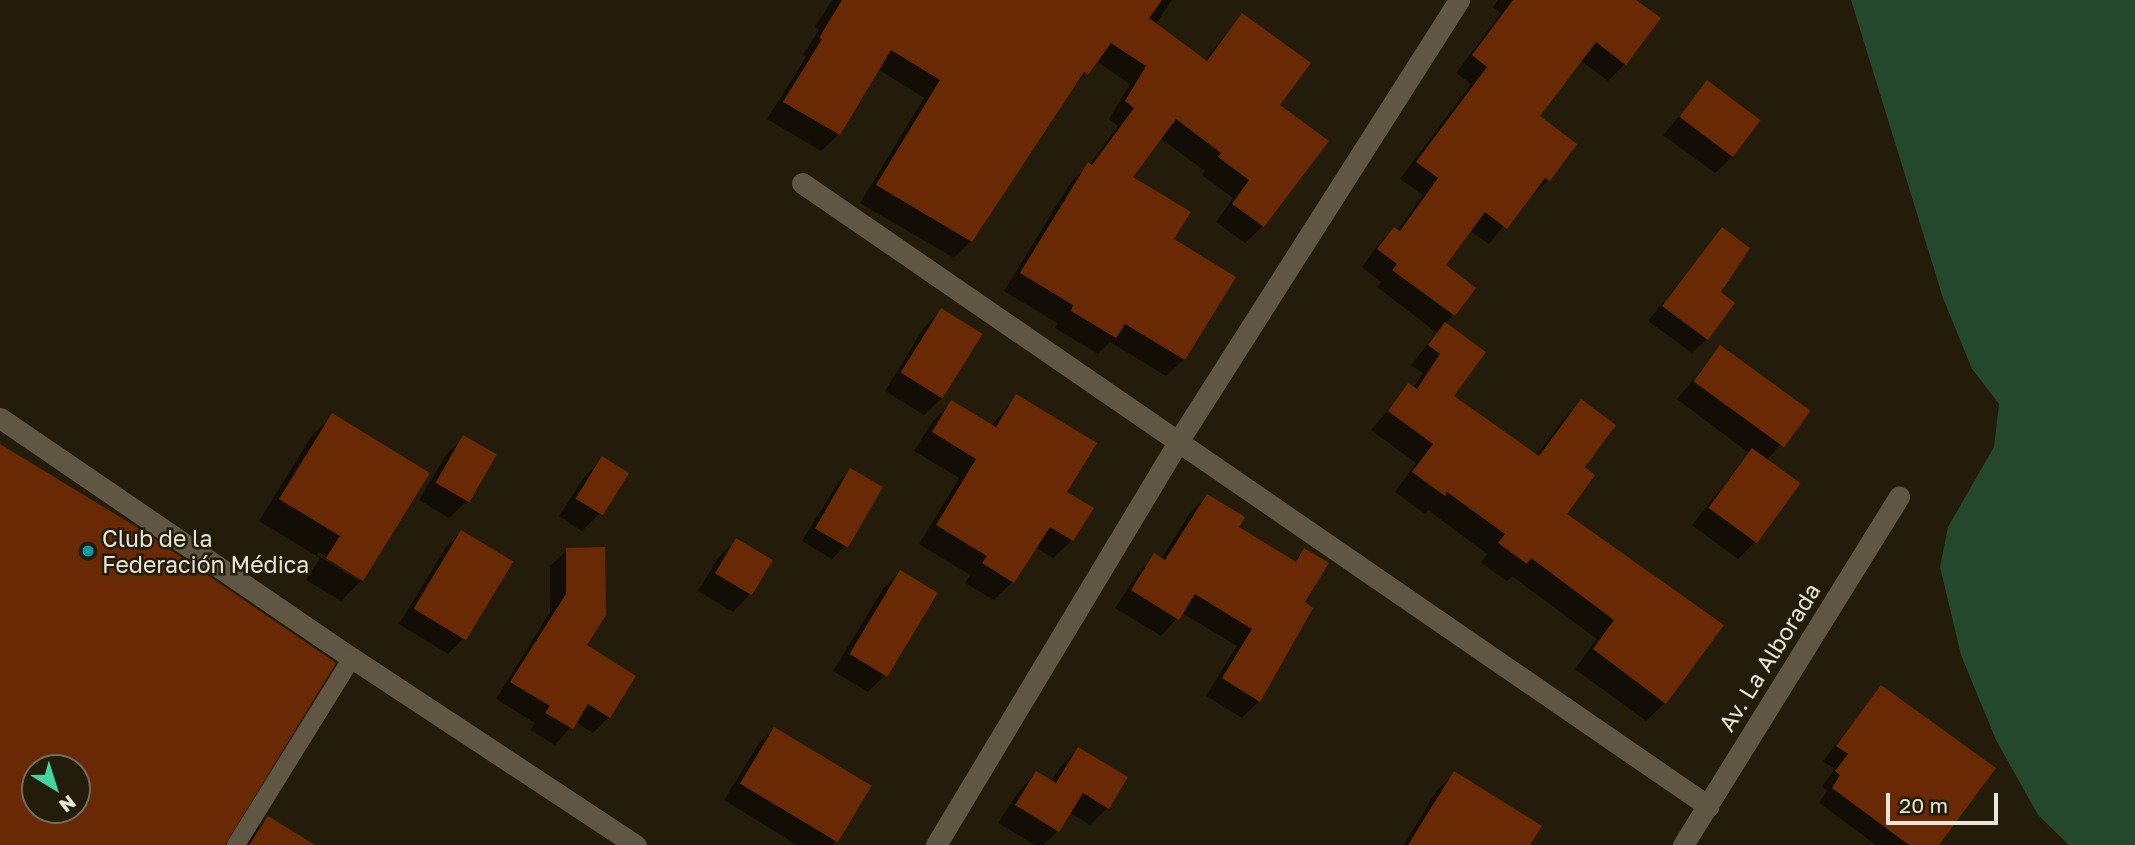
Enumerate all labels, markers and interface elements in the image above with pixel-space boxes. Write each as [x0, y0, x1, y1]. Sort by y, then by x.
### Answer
place label: Club de la Federación Médica [102, 524, 309, 578]
marker: Club de la Federación Médica [80, 543, 96, 559]
street label: Av. La Alborada [1712, 578, 1826, 736]
north arrow [21, 754, 91, 824]
scale bar [1890, 778, 2002, 822]
text: N [55, 791, 81, 818]
text: 20 m [1899, 792, 1948, 818]

